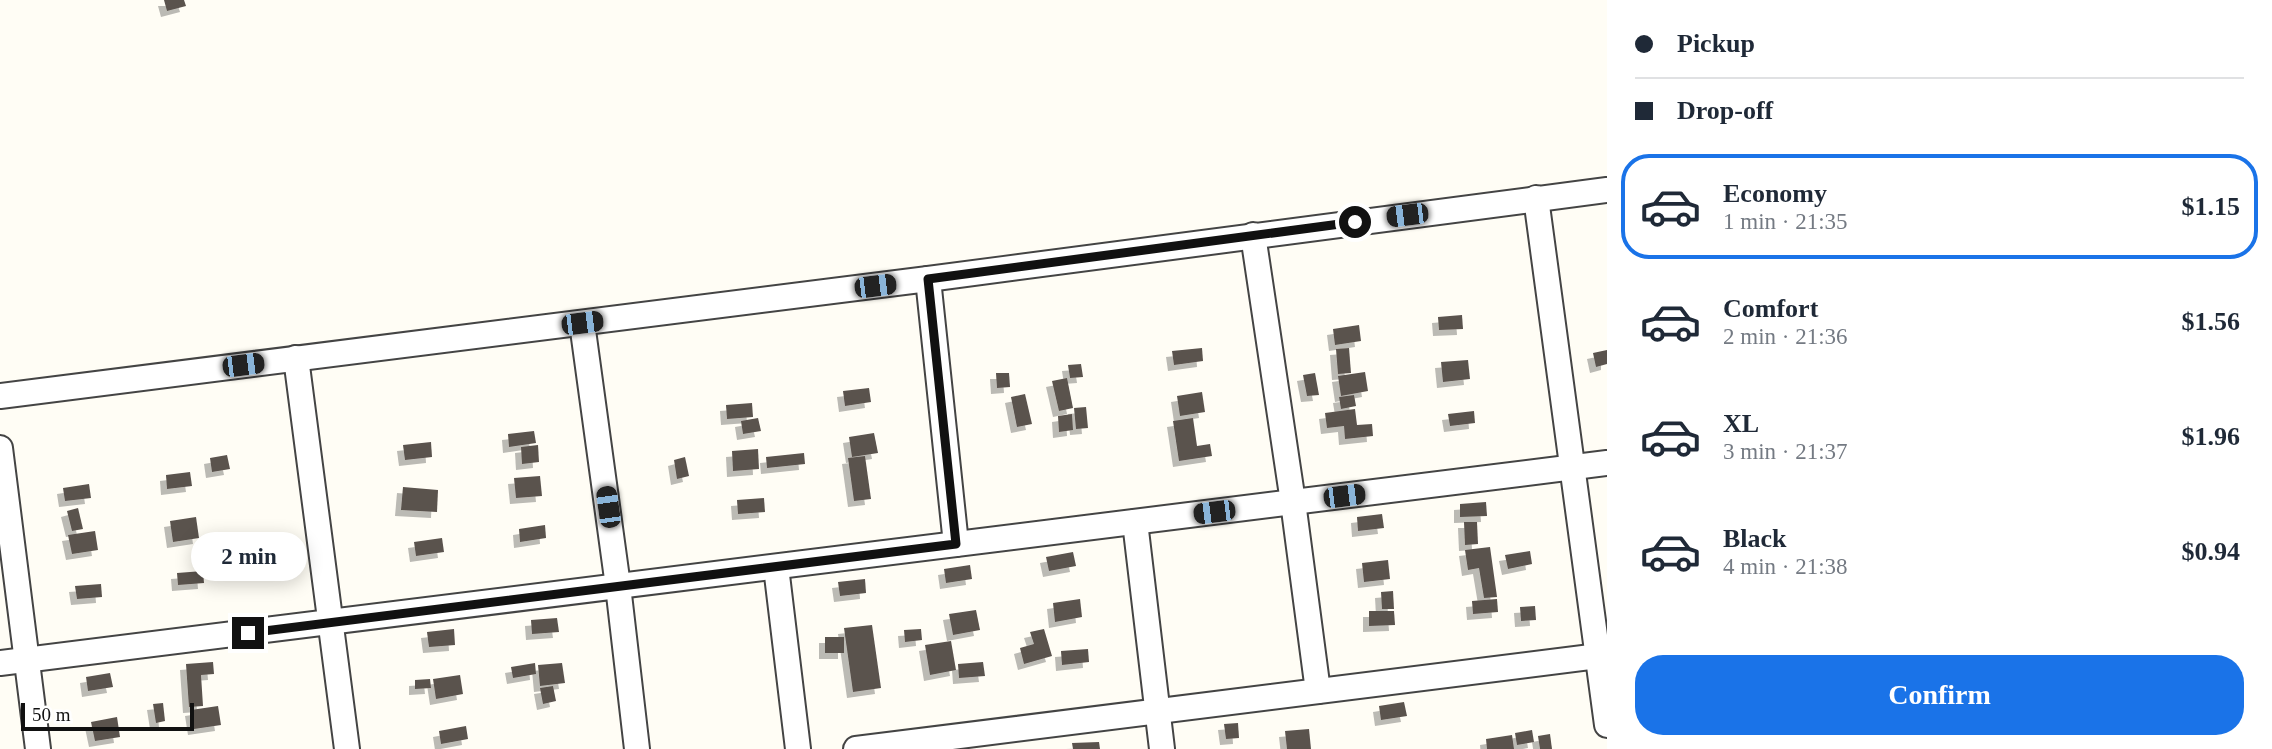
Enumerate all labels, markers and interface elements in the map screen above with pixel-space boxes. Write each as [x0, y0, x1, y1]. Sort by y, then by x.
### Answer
text: Pickup [1677, 29, 1755, 58]
text: Drop-off [1677, 96, 1773, 125]
icon: car [1639, 175, 1702, 238]
text: Economy [1723, 179, 1827, 208]
text: $1.15 [2182, 192, 2240, 221]
car [1385, 202, 1430, 228]
route start [1339, 206, 1371, 238]
text: 1 min · 21:35 [1723, 209, 1848, 234]
car [853, 273, 898, 299]
icon: car [1639, 290, 1702, 353]
text: Comfort [1723, 294, 1818, 323]
text: $1.56 [2182, 307, 2240, 336]
car [560, 310, 605, 336]
text: 2 min · 21:36 [1723, 324, 1848, 349]
car [221, 352, 266, 378]
icon: car [1639, 405, 1702, 468]
text: XL [1723, 409, 1759, 438]
text: $1.96 [2182, 422, 2240, 451]
text: 3 min · 21:37 [1723, 439, 1848, 464]
car [1322, 483, 1367, 509]
car [595, 485, 622, 529]
car [1192, 499, 1237, 525]
icon: car [1639, 520, 1702, 583]
text: Black [1723, 524, 1787, 553]
callout: 2 min [190, 532, 306, 580]
text: $0.94 [2182, 537, 2240, 566]
text: 2 min [221, 544, 277, 569]
text: 4 min · 21:38 [1723, 554, 1848, 579]
route end [232, 617, 264, 649]
button: Confirm [1635, 655, 2244, 735]
scale bar [21, 700, 194, 732]
text: 50 m [32, 704, 71, 725]

